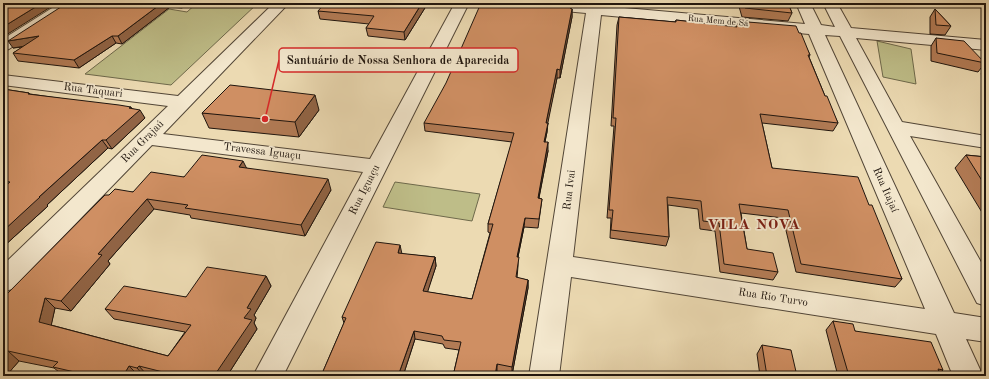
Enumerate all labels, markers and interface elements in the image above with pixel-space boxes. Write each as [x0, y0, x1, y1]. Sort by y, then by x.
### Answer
street label: Rua Mem de Sá [687, 14, 749, 28]
callout: Santuário de Nossa Senhora de Aparecida [279, 48, 518, 72]
text: Santuário de Nossa Senhora de Aparecida [287, 55, 509, 67]
street label: Rua Taquari [63, 82, 123, 100]
street label: Rua Grajaú [120, 119, 166, 165]
street label: Travessa Iguaçu [223, 142, 302, 162]
street label: Rua Iguaçu [348, 163, 382, 217]
street label: Rua Itajaí [870, 166, 900, 215]
street label: Rua Ivai [562, 169, 578, 211]
district label: VILA NOVA [707, 218, 801, 233]
street label: Rua Rio Turvo [737, 287, 809, 309]

